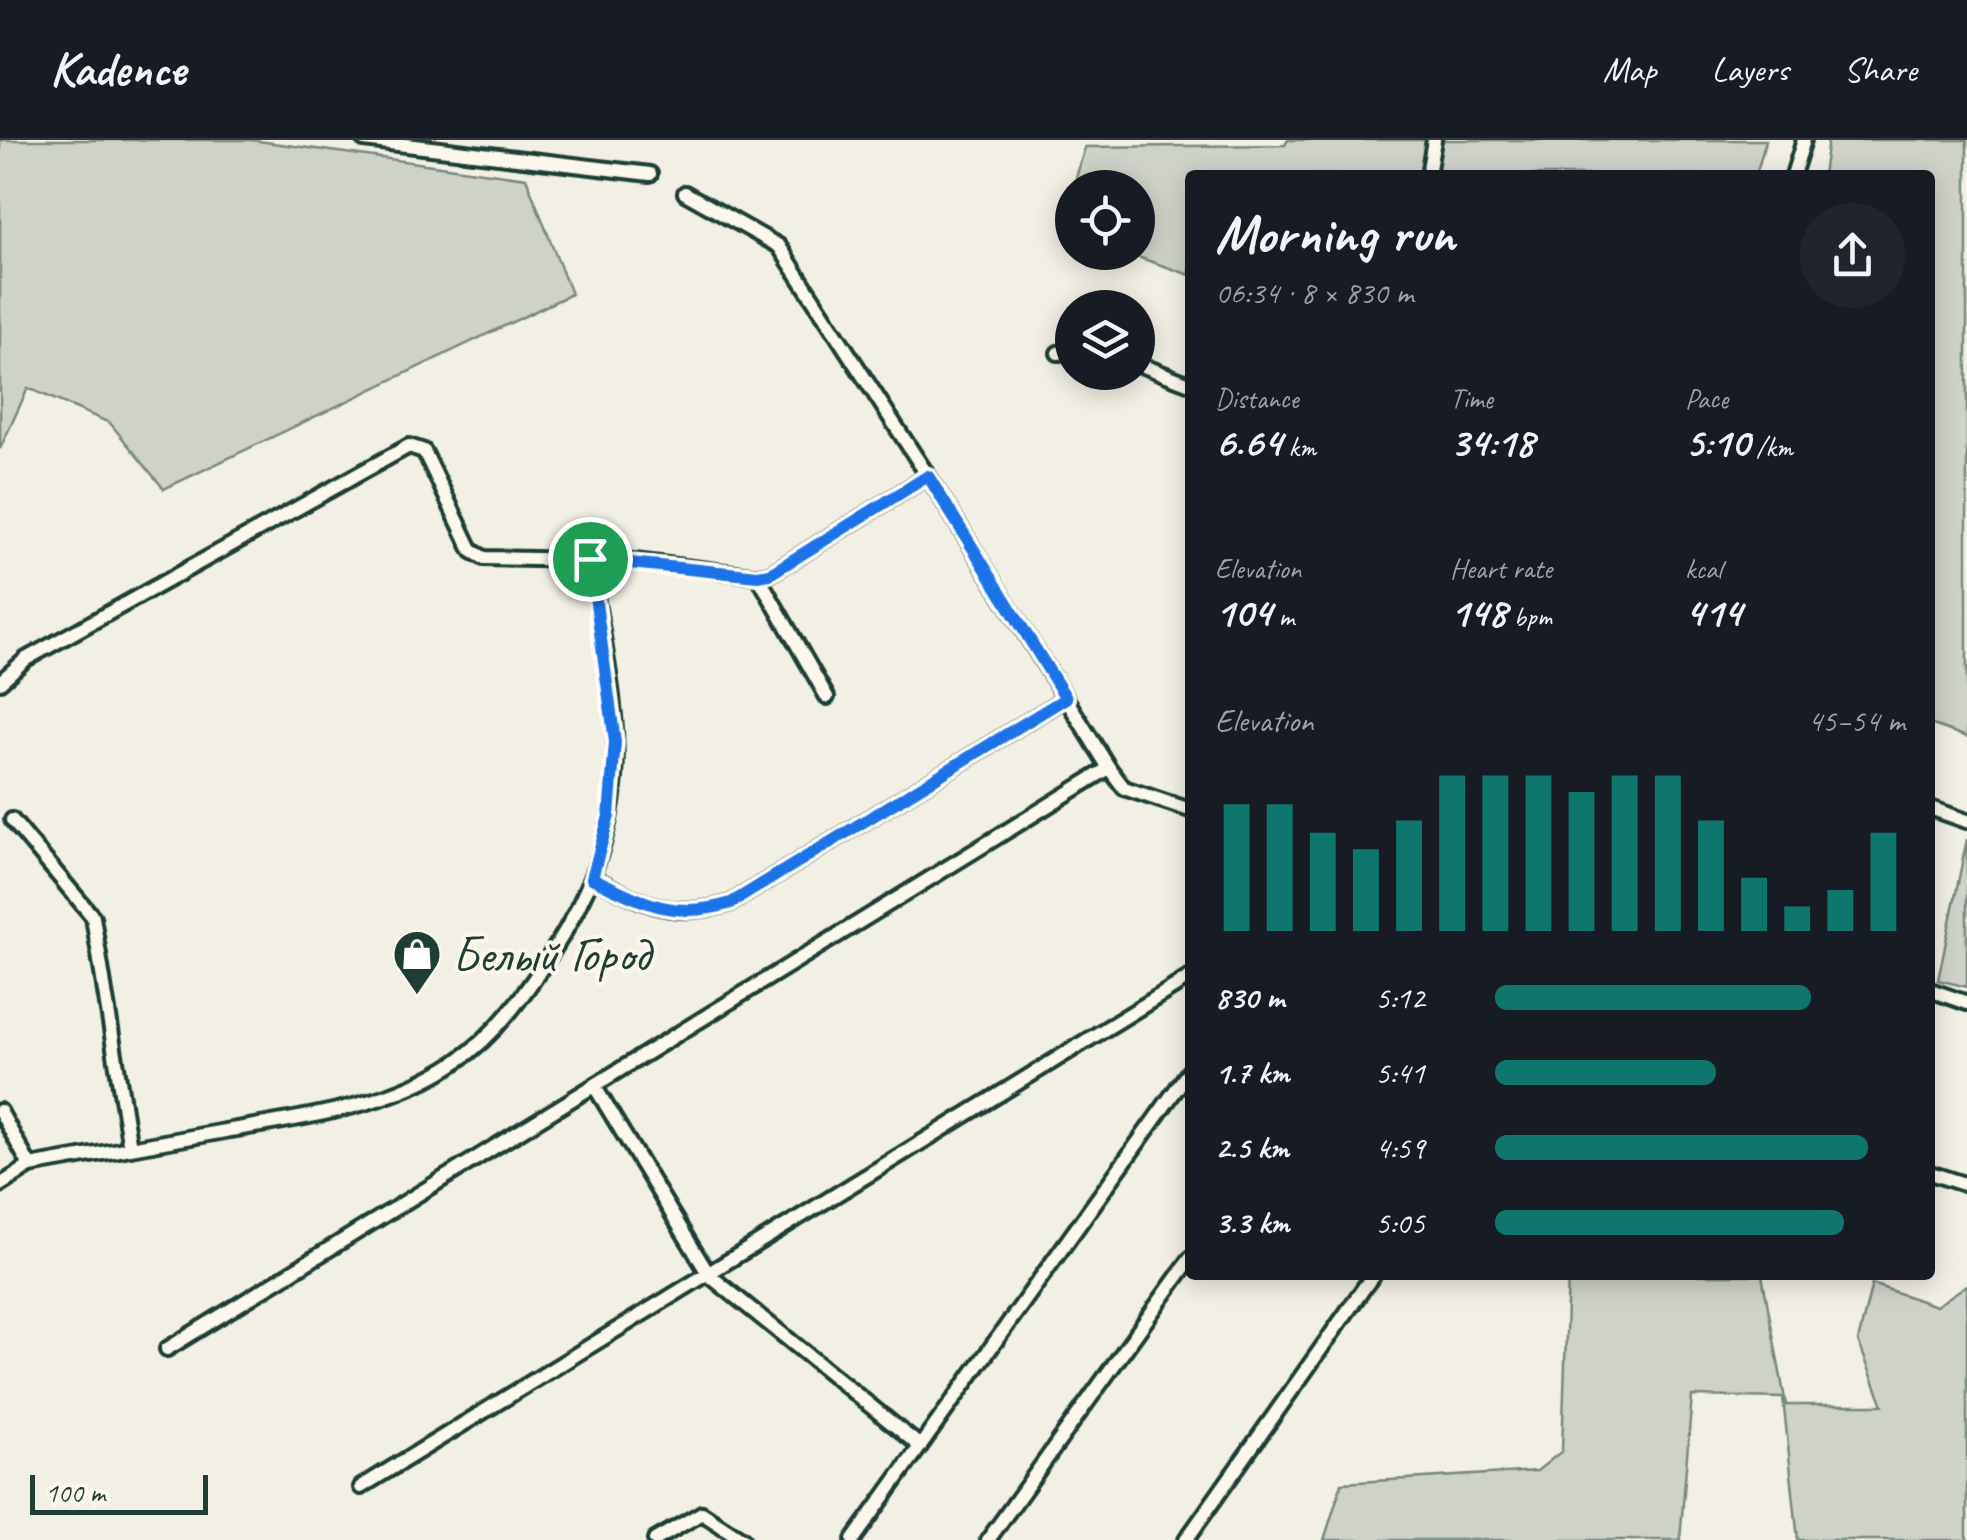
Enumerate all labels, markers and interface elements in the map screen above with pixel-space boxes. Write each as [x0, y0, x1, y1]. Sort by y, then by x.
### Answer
text: Kadence [50, 39, 186, 99]
text: Map [1603, 47, 1656, 92]
text: Layers [1711, 47, 1789, 92]
text: Share [1844, 47, 1917, 92]
map controls [1055, 170, 1155, 390]
button: locate [1055, 170, 1155, 270]
text: Morning run [1215, 199, 1455, 269]
button: share [1800, 203, 1905, 308]
text: 06:34 · 8 × 830 m [1215, 272, 1413, 313]
button: layers [1055, 290, 1155, 390]
text: Distance [1215, 381, 1299, 416]
text: Time [1450, 381, 1493, 416]
text: Pace [1685, 381, 1728, 416]
text: 6.64 [1215, 416, 1282, 469]
text: 34:18 [1450, 416, 1534, 469]
text: 5:10 [1685, 416, 1749, 469]
text: km [1282, 429, 1316, 464]
text: /km [1749, 429, 1793, 464]
pin [548, 517, 633, 602]
icon: arrive [563, 532, 618, 587]
text: Elevation [1215, 551, 1301, 586]
text: Heart rate [1450, 551, 1552, 586]
text: kcal [1685, 551, 1722, 586]
text: 104 [1215, 586, 1272, 639]
text: 148 [1450, 586, 1507, 639]
text: 414 [1685, 586, 1742, 639]
text: m [1272, 599, 1294, 634]
text: bpm [1507, 599, 1552, 634]
text: Elevation [1215, 700, 1313, 741]
text: 45–54 m [1807, 700, 1905, 741]
place label: Белый Город [452, 923, 654, 986]
shop icon: Белый Город [391, 928, 443, 996]
text: 830 m [1215, 977, 1284, 1018]
text: 5:12 [1375, 977, 1425, 1018]
text: 1.7 km [1215, 1052, 1289, 1093]
text: 5:41 [1375, 1052, 1425, 1093]
text: 2.5 km [1215, 1127, 1289, 1168]
text: 4:59 [1375, 1127, 1425, 1168]
text: 3.3 km [1215, 1202, 1289, 1243]
text: 5:05 [1375, 1202, 1425, 1243]
scale bar [30, 1470, 208, 1514]
text: 100 m [45, 1475, 105, 1510]

